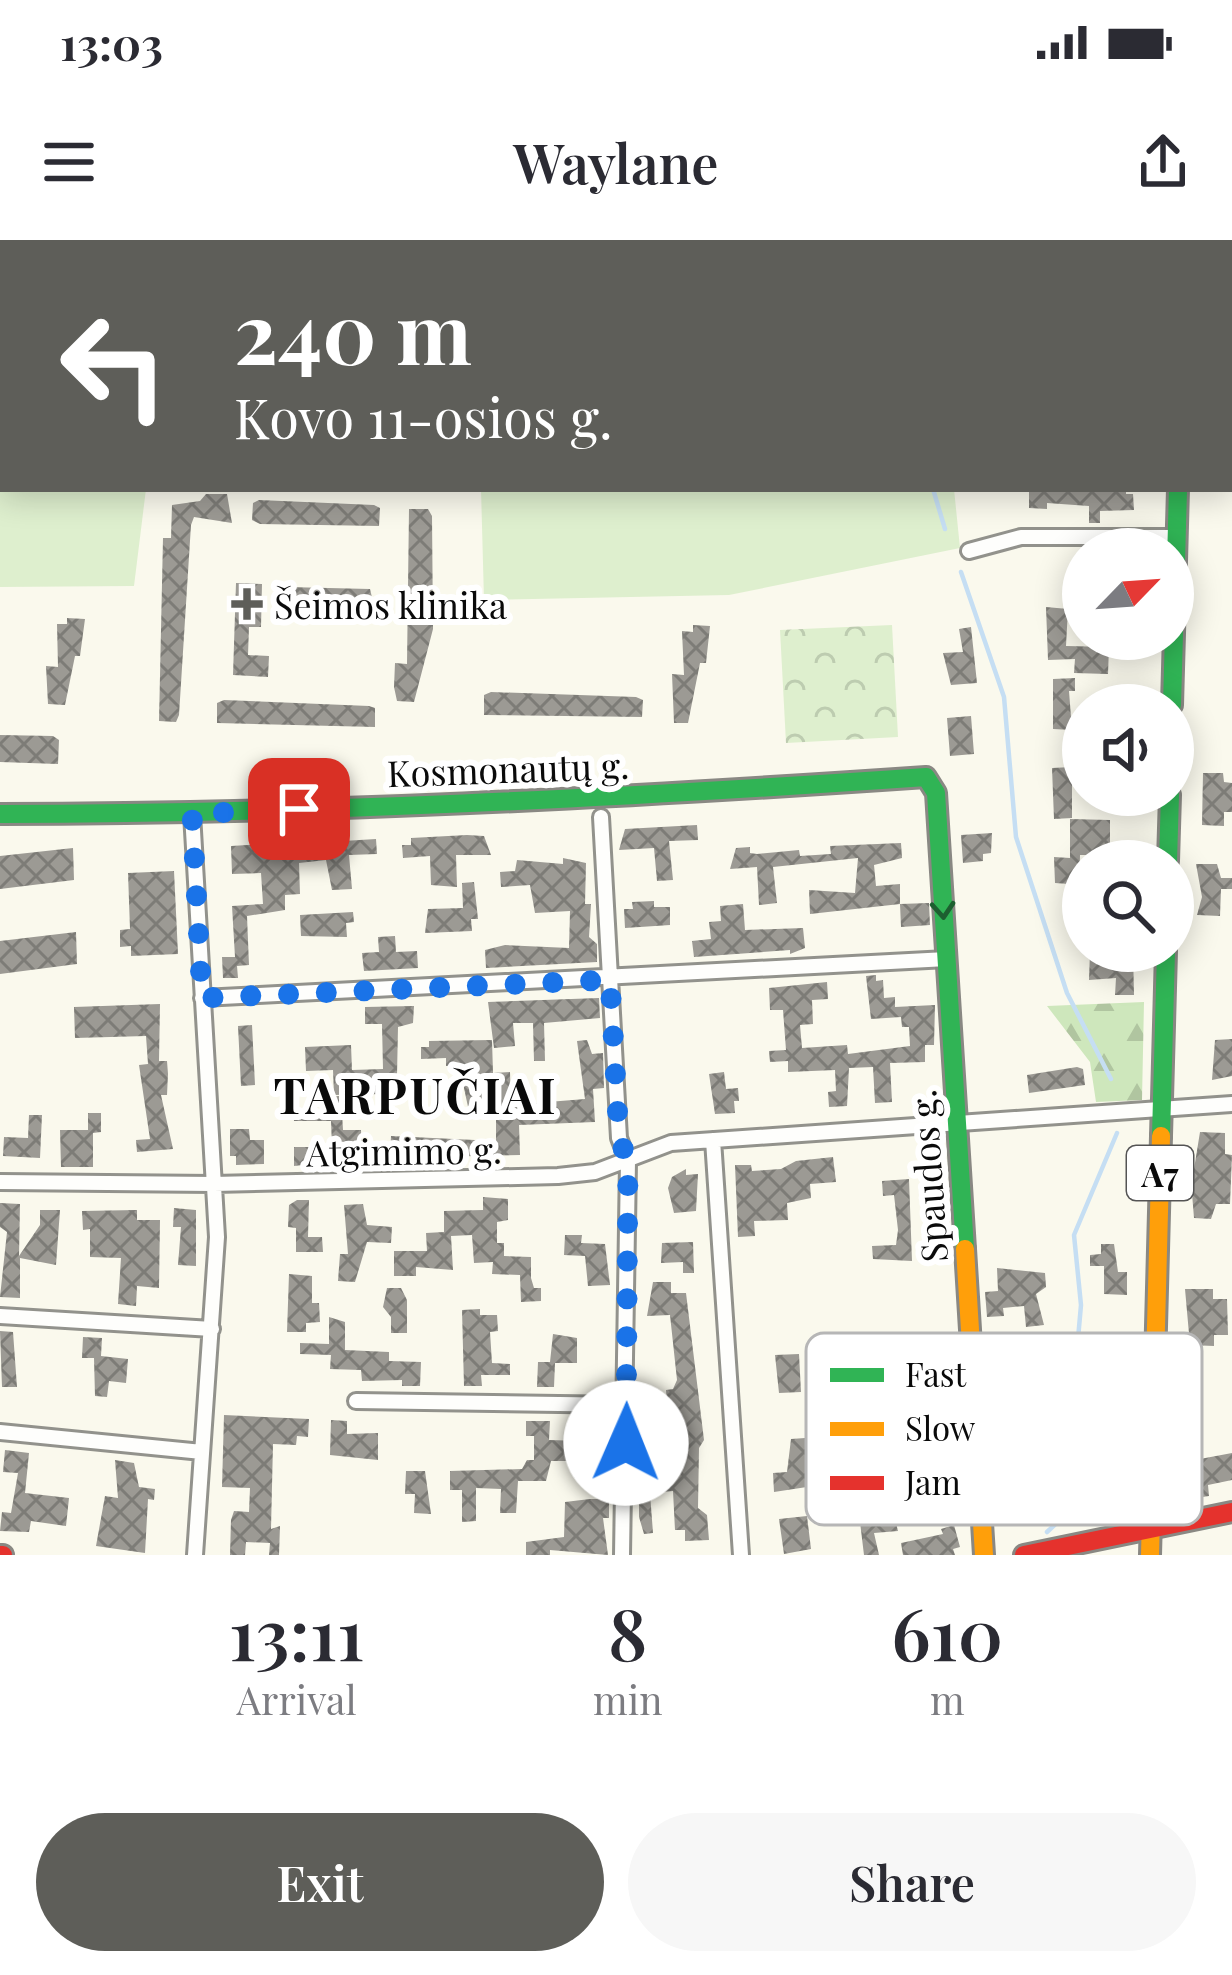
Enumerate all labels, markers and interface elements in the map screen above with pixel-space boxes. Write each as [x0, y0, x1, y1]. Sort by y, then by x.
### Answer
text: 13:03 [60, 12, 163, 72]
text: Waylane [513, 126, 719, 198]
icon: menu [36, 129, 102, 195]
icon: share [1130, 129, 1196, 195]
text: 240 m [234, 274, 472, 386]
icon: left [36, 288, 192, 444]
text: Kovo 11-osios g. [234, 381, 613, 453]
north arrow [1062, 528, 1194, 660]
map controls [1062, 528, 1194, 972]
place label: Šeimos klinika [274, 580, 507, 628]
marker: Šeimos klinika [231, 588, 263, 620]
button: sound [1062, 684, 1194, 816]
street label: Kosmonautų g. [386, 740, 630, 796]
pin [248, 758, 350, 860]
icon: arrive [266, 776, 332, 842]
button: search [1062, 840, 1194, 972]
one-way arrow [930, 901, 956, 920]
district label: TARPUČIAI [273, 1062, 559, 1126]
street label: Spaudos g. [897, 1088, 957, 1264]
street label: Atgimimo g. [305, 1124, 502, 1176]
road number: A7 [1127, 1146, 1193, 1200]
legend [806, 1333, 1202, 1525]
text: Fast [905, 1351, 968, 1395]
position arrow [563, 1380, 689, 1506]
text: Slow [905, 1405, 976, 1449]
text: Jam [904, 1459, 961, 1503]
text: 13:11 [229, 1583, 364, 1679]
text: 8 [608, 1583, 647, 1679]
text: 610 [891, 1583, 1003, 1679]
text: Arrival [236, 1673, 357, 1725]
text: min [593, 1673, 662, 1725]
text: m [930, 1673, 965, 1725]
button: Exit [36, 1813, 604, 1951]
button: Share [628, 1813, 1196, 1951]

